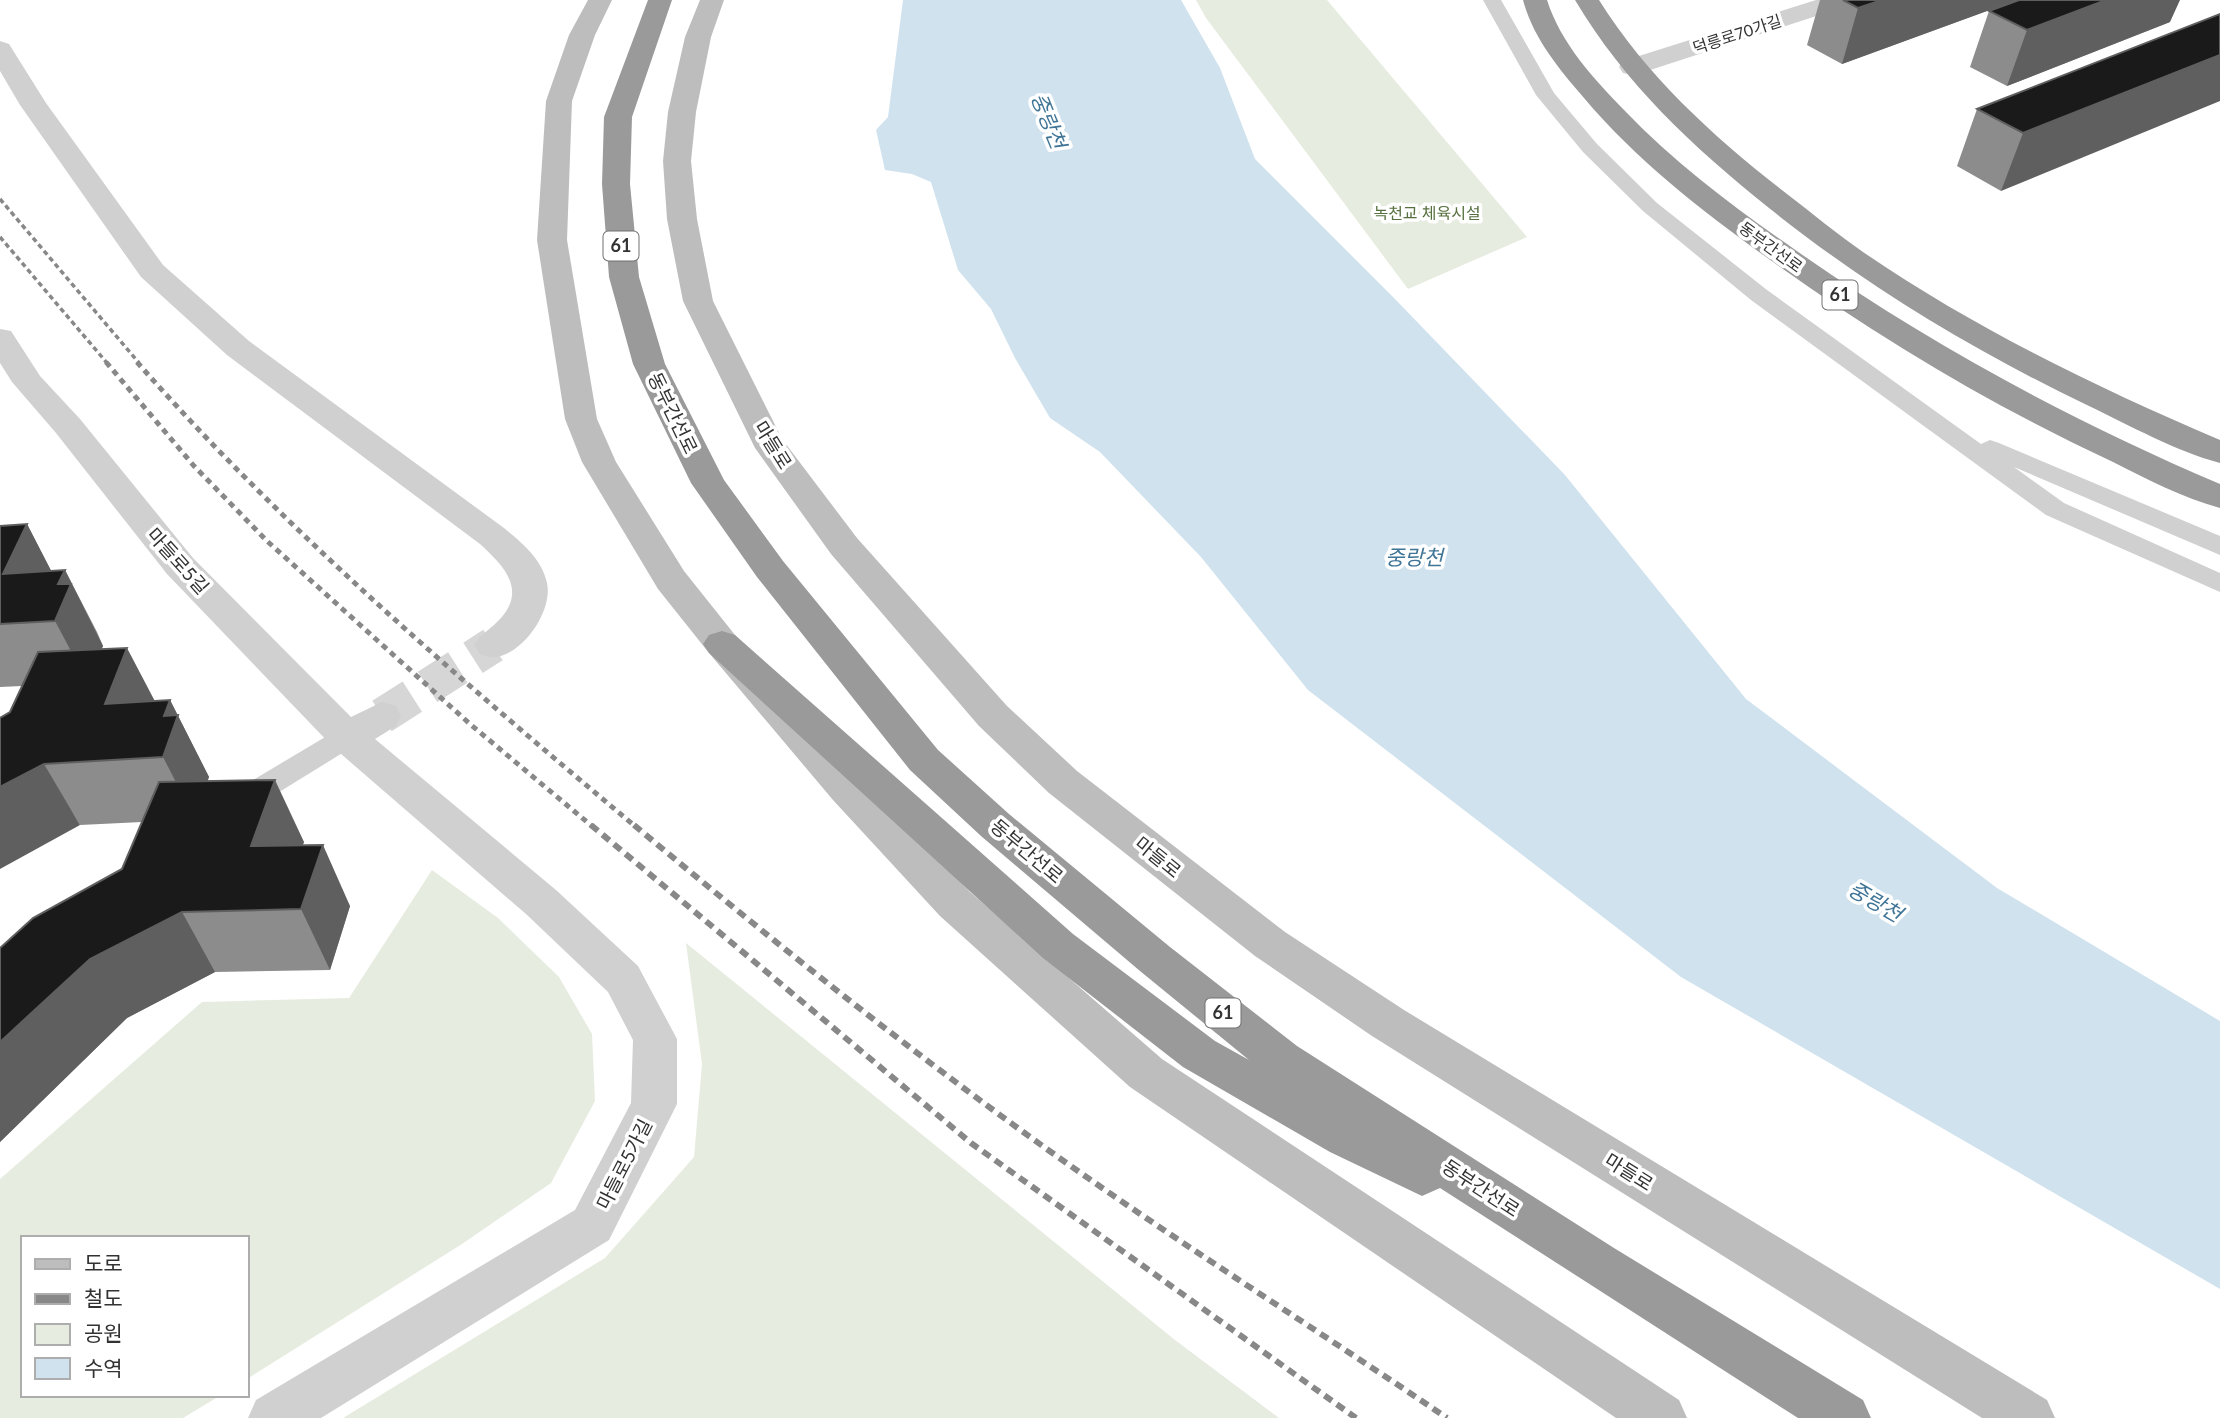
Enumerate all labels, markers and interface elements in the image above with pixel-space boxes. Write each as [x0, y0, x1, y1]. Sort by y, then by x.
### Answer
street label: 덕릉로70가길 [1690, 10, 1784, 57]
water label: 중랑천 [1027, 89, 1073, 154]
park label: 녹천교 체육시설 [1373, 203, 1481, 222]
street label: 동부간선로 [1736, 217, 1807, 276]
road number: 61 [604, 232, 638, 260]
road number: 61 [1822, 281, 1857, 310]
street label: 동부간선로 [644, 368, 703, 457]
street label: 마들로 [750, 416, 797, 473]
street label: 마들로5길 [143, 523, 214, 598]
water label: 중랑천 [1385, 544, 1446, 569]
street label: 동부간선로 [986, 814, 1068, 888]
street label: 마들로 [1131, 831, 1186, 882]
water label: 중랑천 [1844, 875, 1909, 927]
road number: 61 [1206, 998, 1240, 1028]
street label: 마들로5가길 [591, 1115, 656, 1213]
street label: 마들로 [1601, 1148, 1658, 1195]
street label: 동부간선로 [1438, 1154, 1524, 1221]
legend [21, 1236, 248, 1397]
text: 도로 [84, 1250, 123, 1275]
text: 철도 [84, 1285, 123, 1310]
text: 공원 [84, 1320, 123, 1345]
text: 수역 [84, 1355, 123, 1380]

